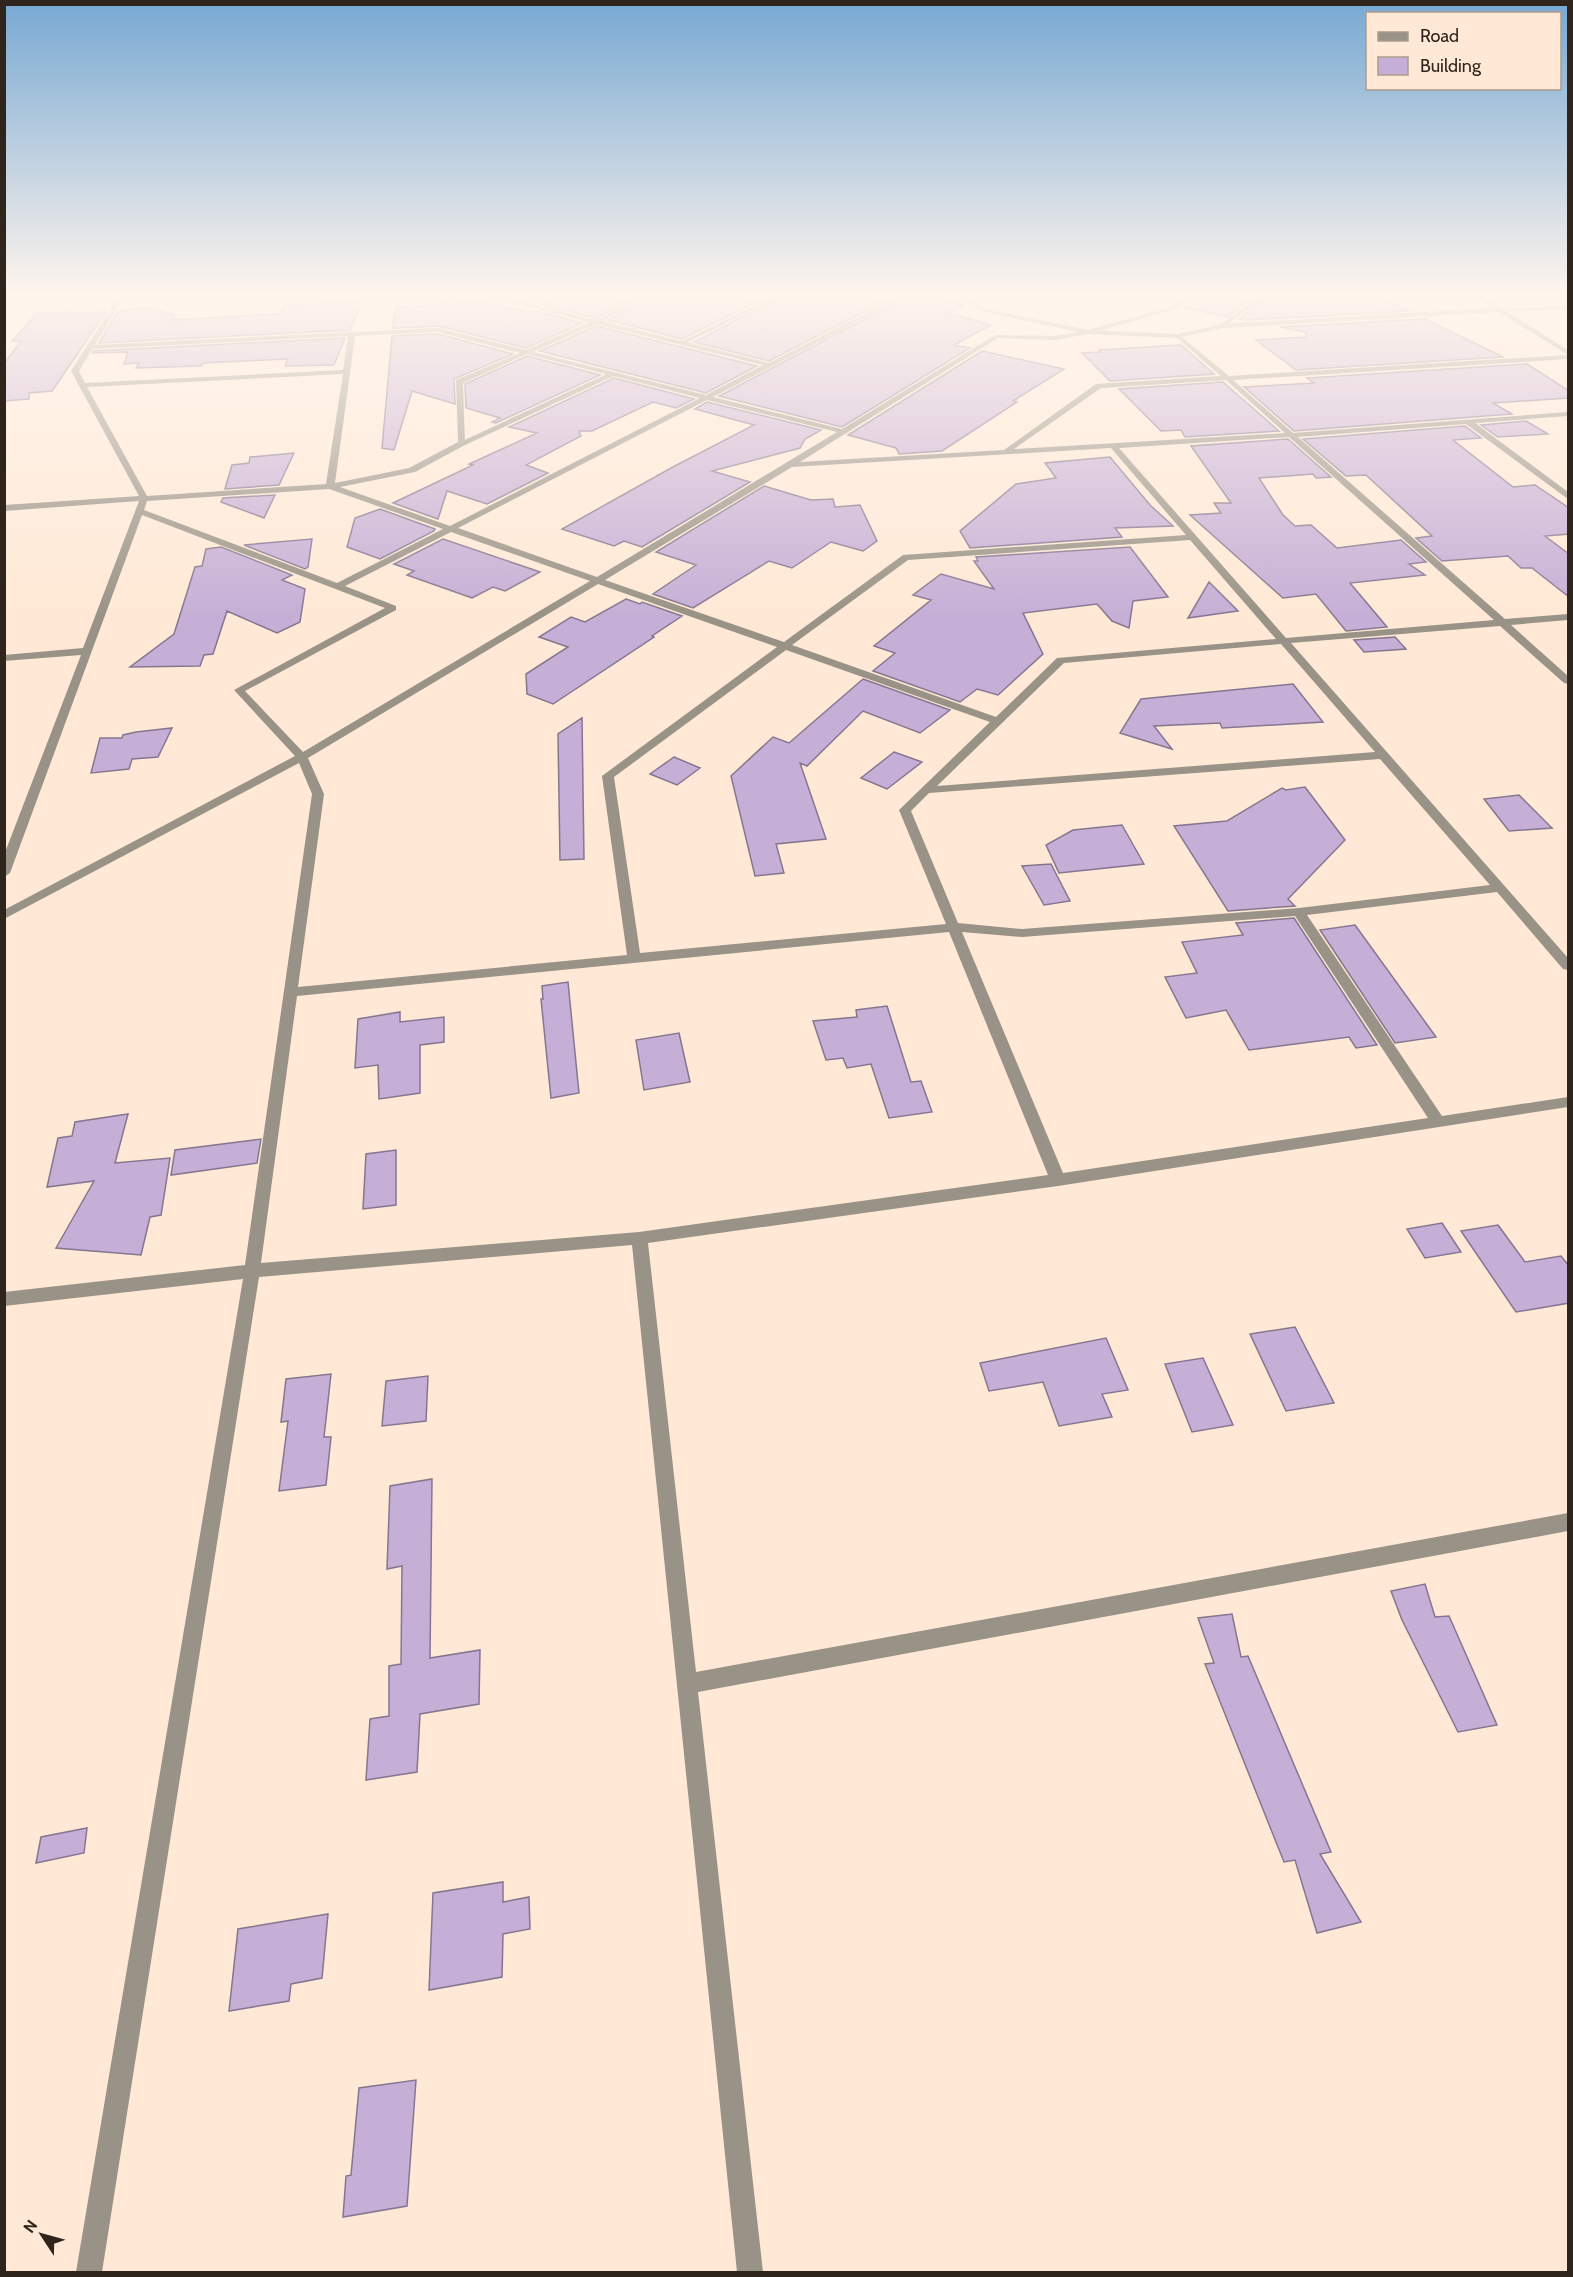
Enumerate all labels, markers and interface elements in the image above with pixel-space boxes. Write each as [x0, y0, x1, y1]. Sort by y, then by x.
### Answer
legend [1366, 12, 1561, 90]
text: Road [1420, 25, 1459, 47]
text: Building [1420, 55, 1482, 77]
north arrow [12, 2205, 72, 2265]
text: N [19, 2216, 41, 2237]

